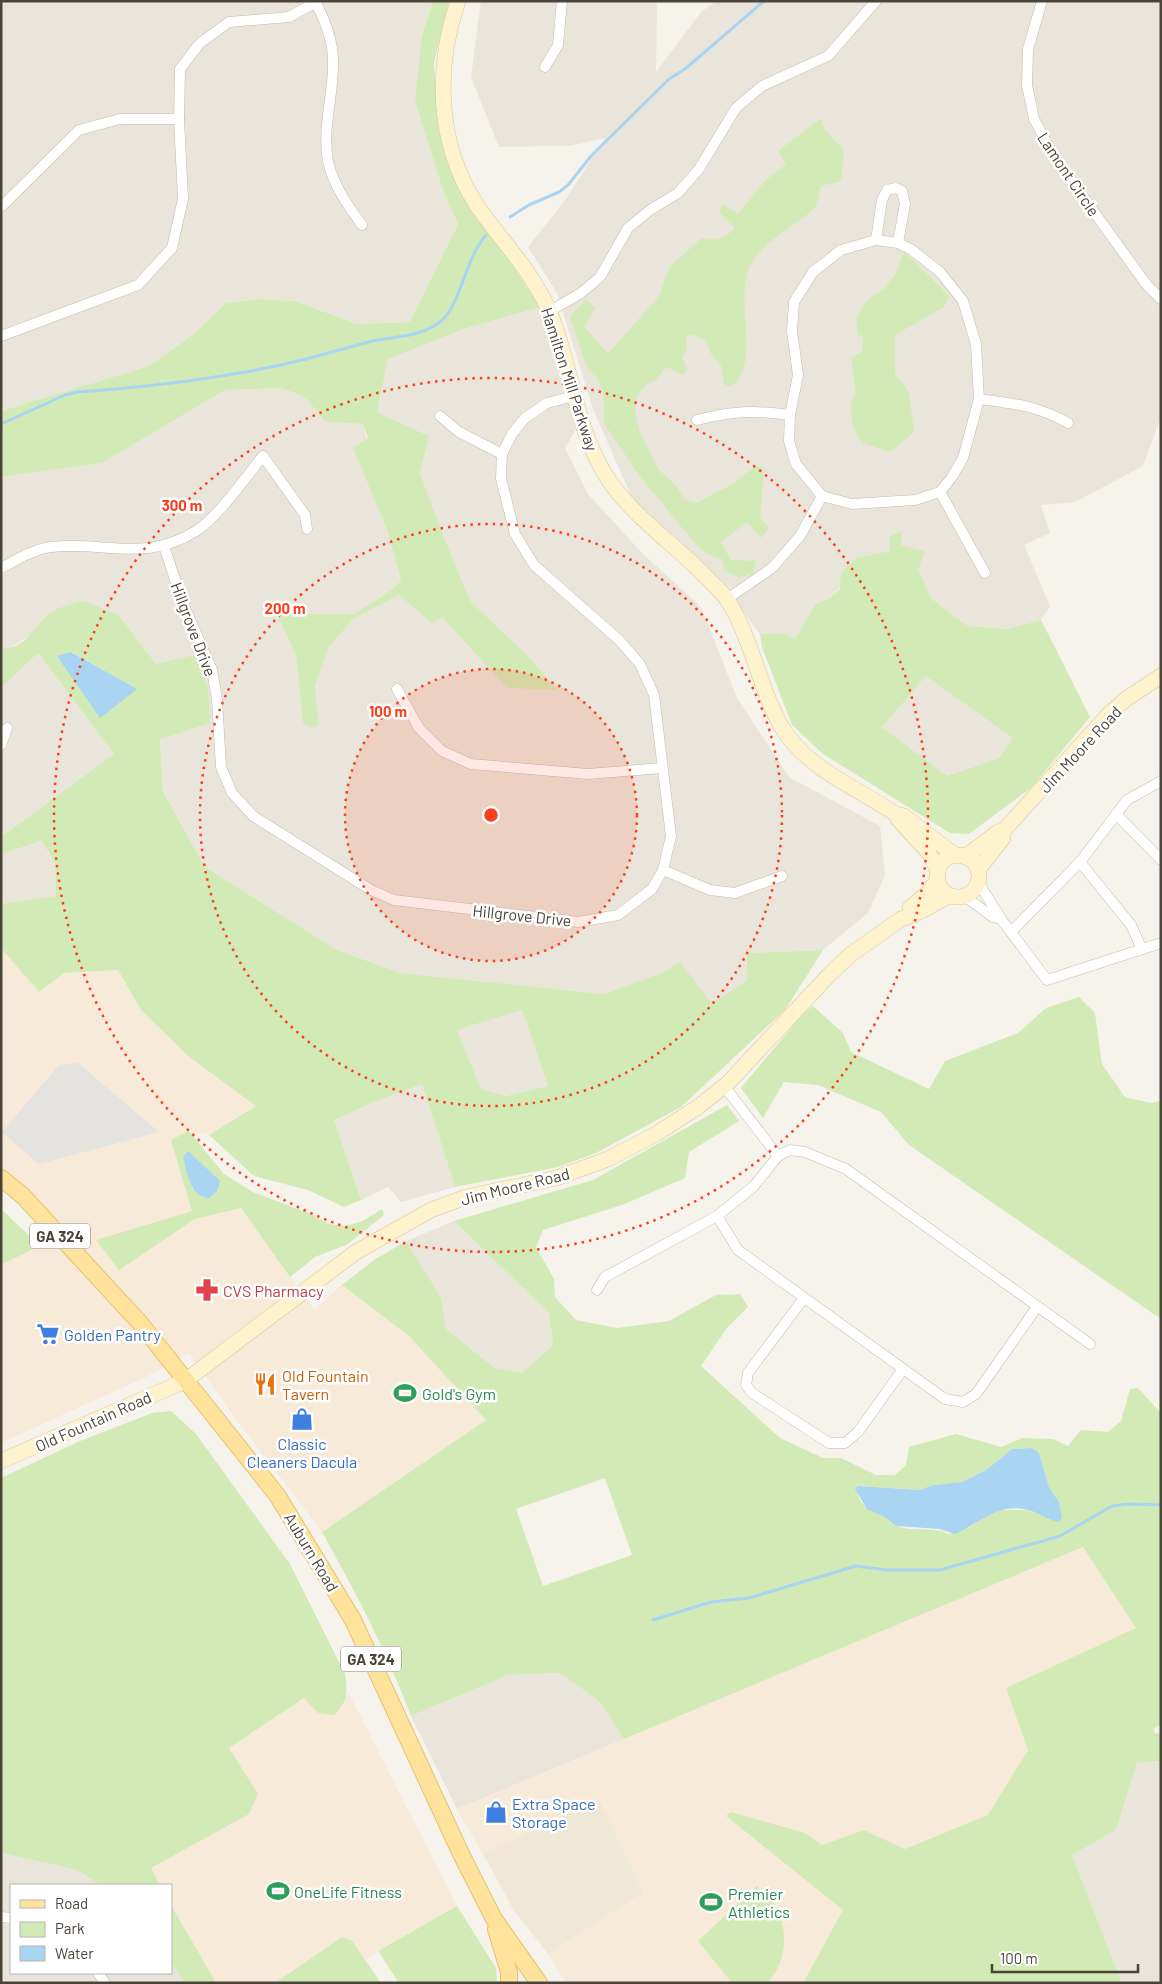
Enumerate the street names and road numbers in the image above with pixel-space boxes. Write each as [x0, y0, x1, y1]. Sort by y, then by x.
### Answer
street label: Lamont Circle [1034, 129, 1104, 219]
street label: Hamilton Mill Parkway [538, 305, 602, 454]
street label: Hillgrove Drive [167, 579, 221, 679]
street label: Jim Moore Road [1035, 702, 1125, 796]
street label: Hillgrove Drive [472, 900, 572, 930]
street label: Jim Moore Road [459, 1163, 571, 1209]
road number: GA 324 [30, 1224, 90, 1248]
street label: Old Fountain Road [32, 1387, 154, 1455]
street label: Auburn Road [281, 1509, 343, 1595]
road number: GA 324 [341, 1646, 401, 1672]

